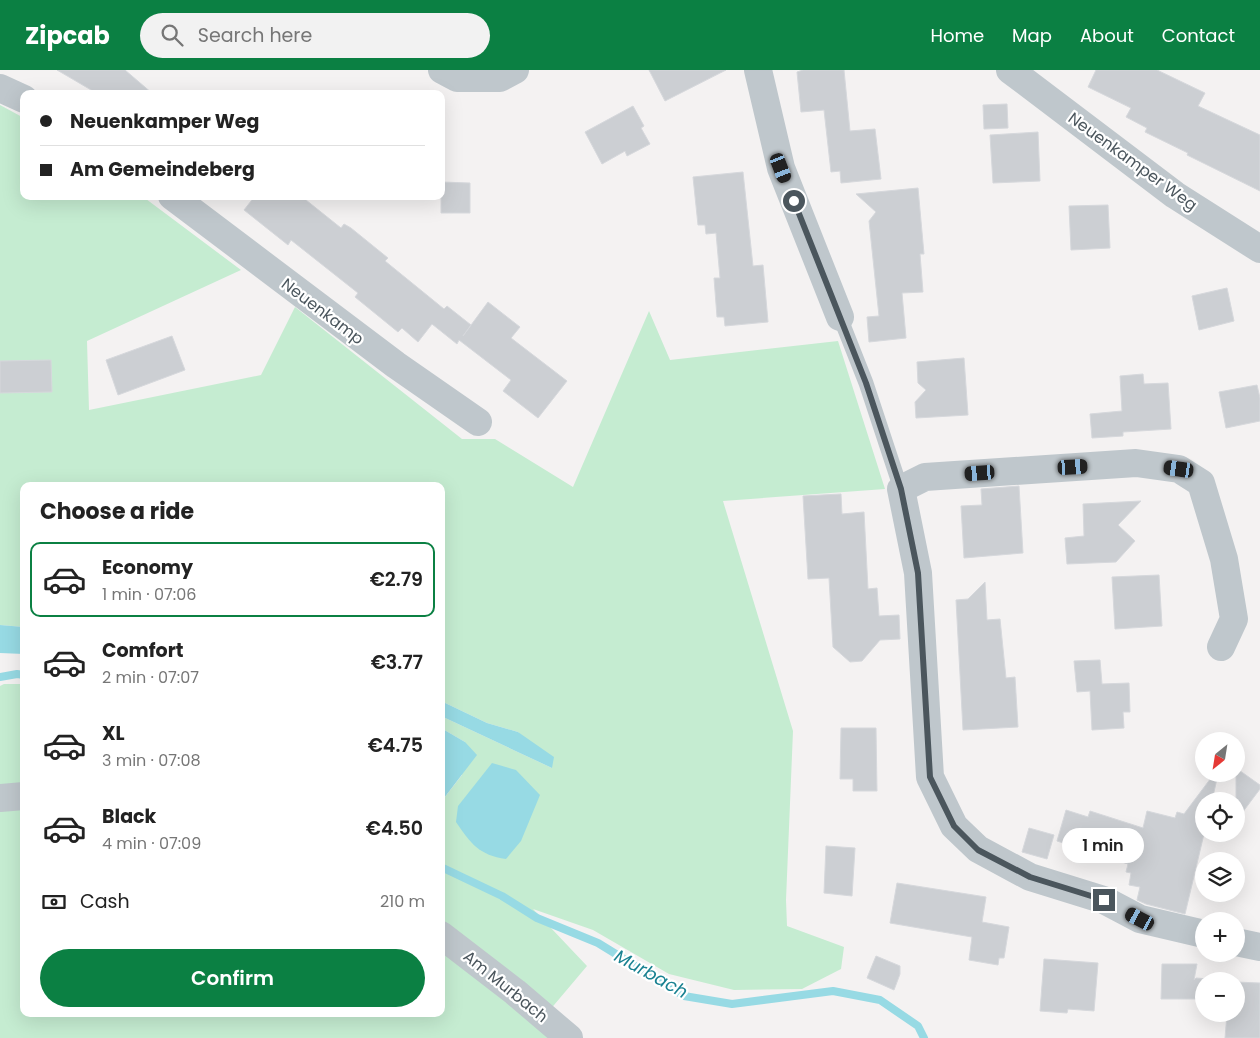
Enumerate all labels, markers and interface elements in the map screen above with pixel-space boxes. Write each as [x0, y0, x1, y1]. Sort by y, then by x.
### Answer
search box [140, 13, 490, 58]
text: Zipcab [25, 19, 110, 52]
icon: search [158, 21, 186, 49]
text: Search here [198, 22, 312, 49]
text: Home [930, 23, 984, 48]
text: Map [1012, 23, 1052, 48]
text: About [1080, 23, 1134, 48]
text: Contact [1162, 23, 1235, 48]
street label: Neuenkamper Weg [1063, 107, 1202, 216]
text: Neuenkamper Weg [70, 108, 259, 135]
car [768, 151, 793, 185]
text: Am Gemeindeberg [70, 156, 255, 183]
route start [783, 190, 805, 212]
street label: Neuenkamp [277, 273, 369, 350]
car [1057, 459, 1088, 475]
car [1163, 459, 1194, 479]
car [964, 464, 995, 482]
text: Choose a ride [40, 496, 194, 527]
text: Economy [102, 554, 193, 581]
icon: car [42, 557, 87, 602]
text: €2.79 [370, 566, 423, 593]
text: 1 min · 07:06 [102, 583, 196, 606]
text: Comfort [102, 637, 184, 664]
icon: car [42, 640, 87, 685]
text: €3.77 [371, 649, 423, 676]
text: 2 min · 07:07 [102, 666, 199, 689]
text: XL [102, 720, 125, 747]
icon: car [42, 723, 87, 768]
text: €4.75 [368, 732, 423, 759]
north arrow [1195, 732, 1245, 782]
map controls [1195, 732, 1245, 1022]
text: 3 min · 07:08 [102, 749, 201, 772]
button: locate [1195, 792, 1245, 842]
text: Black [102, 803, 156, 830]
icon: car [42, 806, 87, 851]
text: €4.50 [366, 815, 423, 842]
callout: 1 min [1063, 828, 1145, 862]
text: 4 min · 07:09 [102, 832, 201, 855]
text: 1 min [1082, 834, 1124, 857]
button: layers [1195, 852, 1245, 902]
icon: cash [40, 888, 68, 916]
text: Cash [80, 888, 130, 915]
route end [1093, 889, 1115, 911]
text: 210 m [380, 890, 425, 913]
car [1123, 905, 1156, 933]
button: + [1195, 912, 1245, 962]
water label: Murbach [610, 943, 693, 1004]
street label: Am Murbach [458, 945, 553, 1028]
button: Confirm [40, 949, 425, 1007]
button: − [1195, 972, 1245, 1022]

